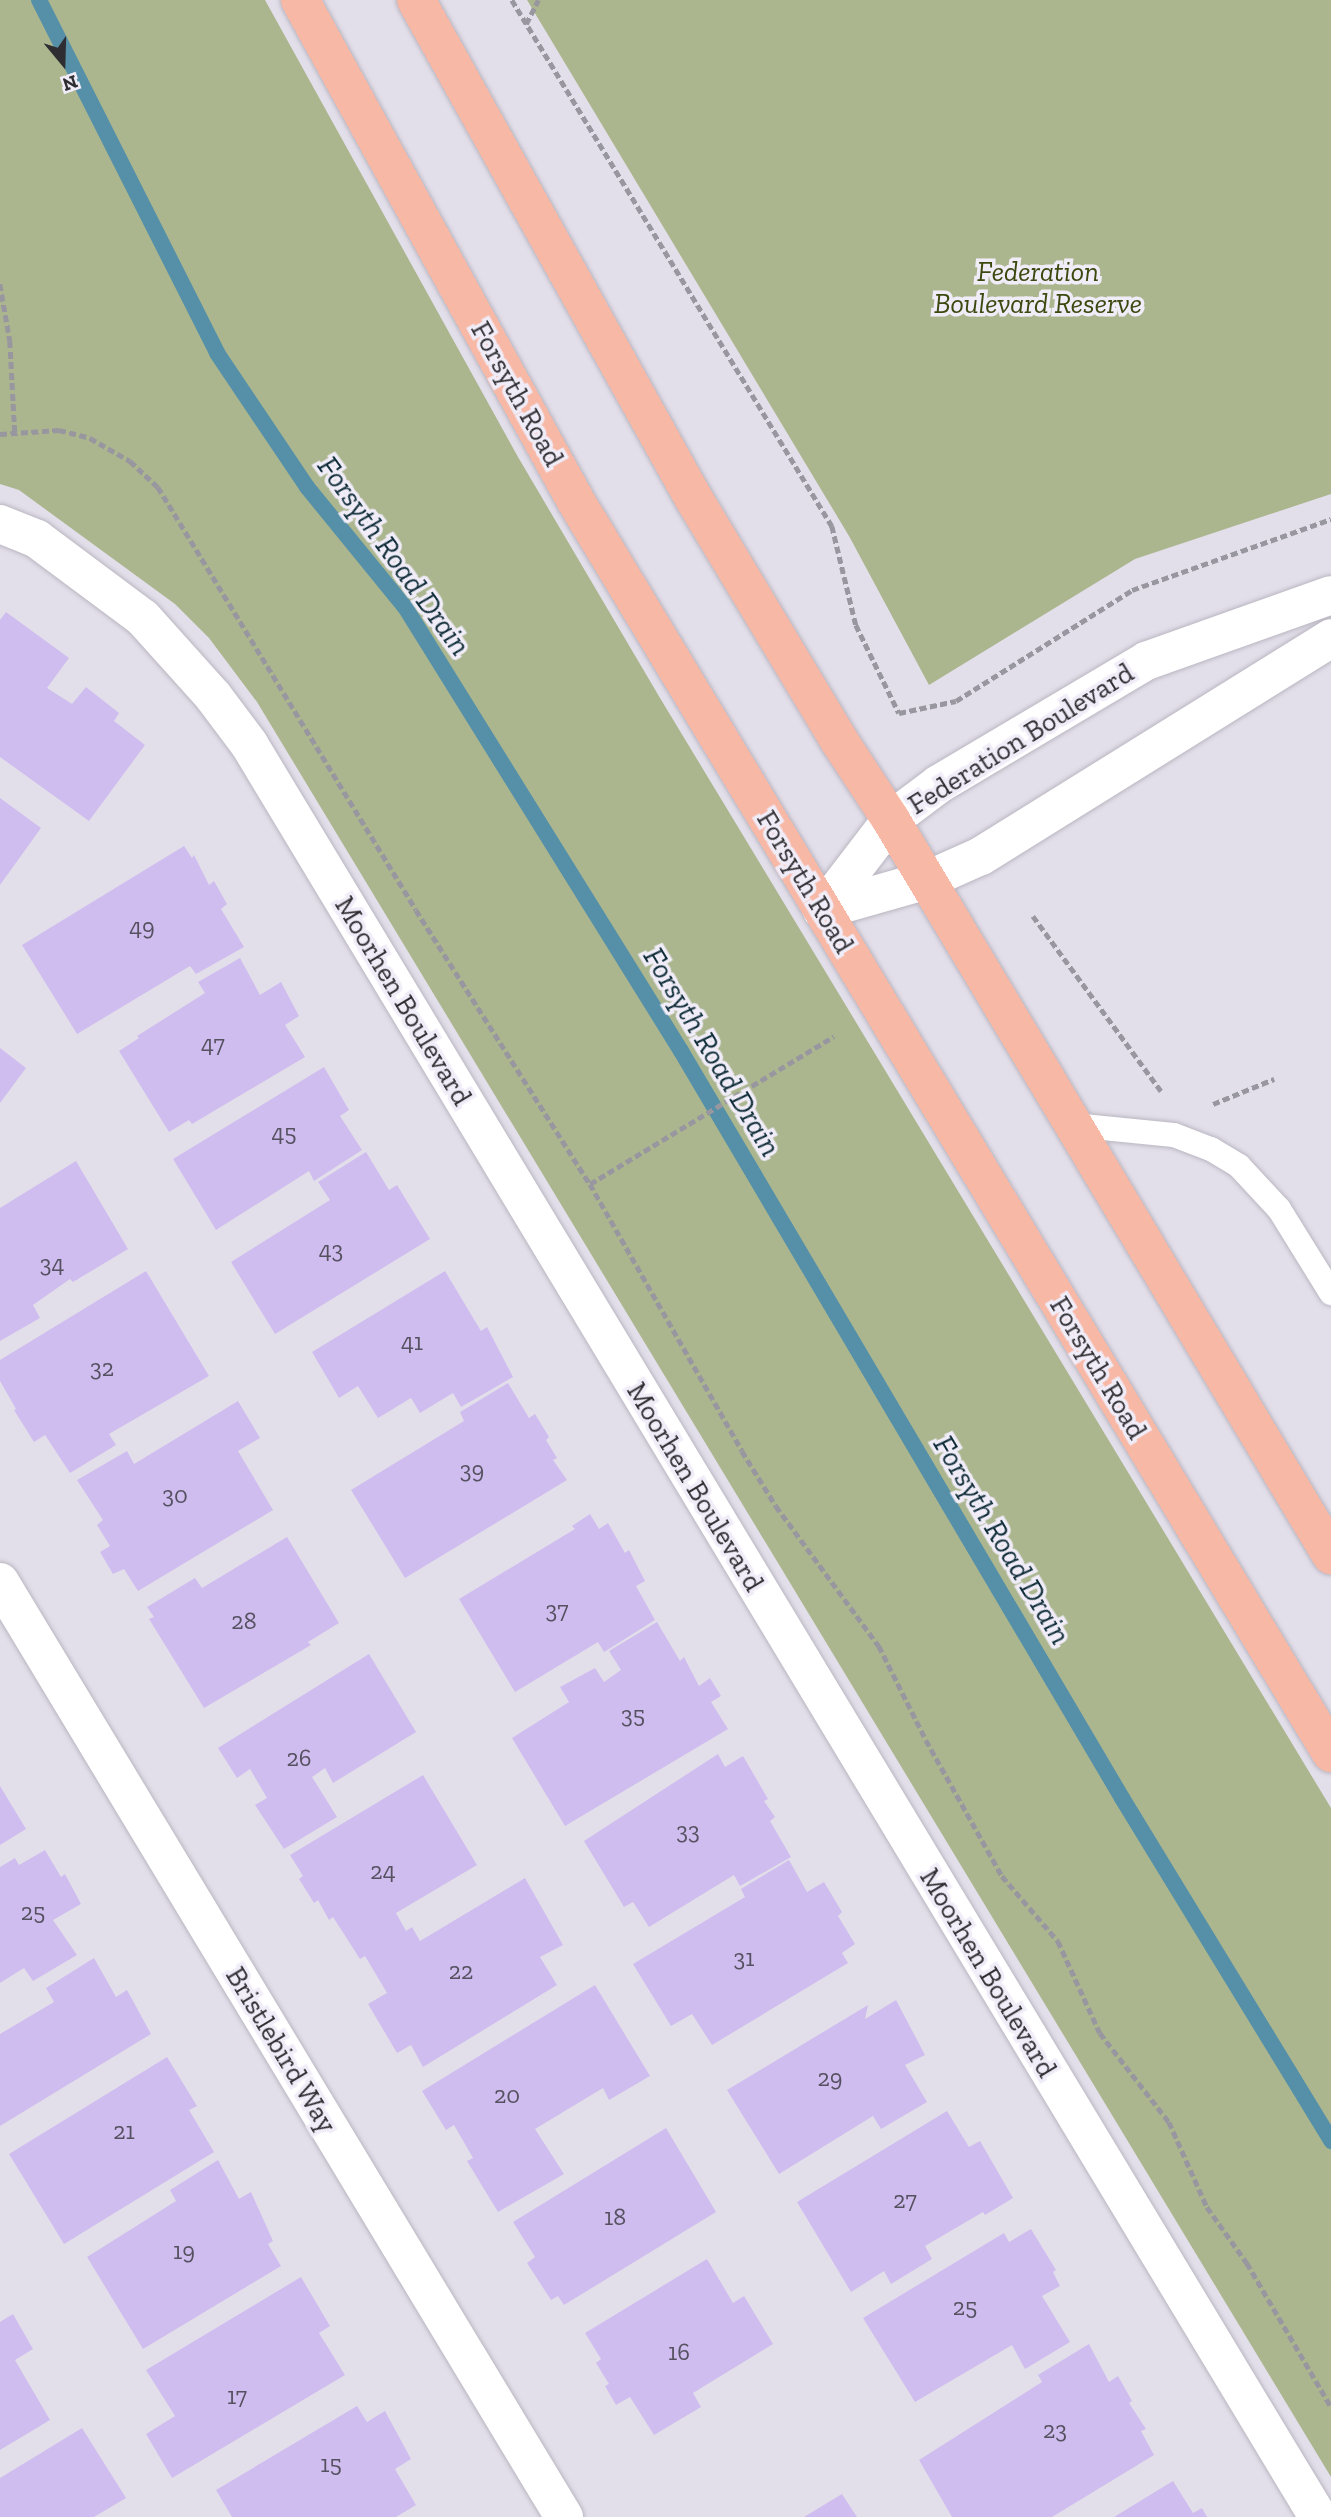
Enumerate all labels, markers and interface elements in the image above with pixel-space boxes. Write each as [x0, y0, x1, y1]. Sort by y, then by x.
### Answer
north arrow [28, 28, 98, 98]
text: N [59, 70, 81, 97]
park label: Federation Boulevard Reserve [934, 255, 1142, 321]
street label: Forsyth Road [463, 316, 571, 472]
water label: Forsyth Road Drain [310, 449, 478, 663]
street label: Federation Boulevard [902, 656, 1140, 822]
street label: Forsyth Road [749, 805, 861, 959]
street label: Moorhen Boulevard [327, 891, 479, 1111]
house number: 49 [129, 913, 155, 941]
water label: Forsyth Road Drain [635, 941, 789, 1163]
house number: 47 [201, 1030, 225, 1058]
house number: 45 [271, 1119, 297, 1147]
house number: 43 [319, 1236, 343, 1264]
house number: 34 [40, 1250, 64, 1278]
street label: Forsyth Road [1042, 1291, 1154, 1445]
house number: 41 [401, 1328, 423, 1356]
house number: 32 [90, 1354, 114, 1382]
street label: Moorhen Boulevard [619, 1377, 771, 1597]
water label: Forsyth Road Drain [925, 1429, 1079, 1651]
house number: 39 [460, 1456, 484, 1484]
house number: 30 [162, 1481, 188, 1509]
house number: 37 [545, 1596, 569, 1624]
house number: 28 [231, 1607, 257, 1635]
house number: 35 [621, 1701, 645, 1729]
house number: 26 [286, 1744, 312, 1772]
house number: 33 [676, 1817, 700, 1845]
house number: 24 [370, 1857, 396, 1885]
street label: Moorhen Boulevard [912, 1863, 1064, 2083]
house number: 25 [21, 1898, 45, 1926]
house number: 31 [734, 1944, 754, 1972]
house number: 22 [449, 1957, 473, 1985]
street label: Bristlebird Way [218, 1961, 344, 2139]
house number: 29 [817, 2064, 843, 2092]
house number: 20 [494, 2081, 520, 2109]
house number: 21 [113, 2117, 135, 2145]
house number: 27 [893, 2186, 917, 2214]
house number: 18 [604, 2203, 626, 2231]
house number: 19 [173, 2237, 195, 2265]
house number: 25 [953, 2293, 977, 2321]
house number: 16 [668, 2338, 690, 2366]
house number: 17 [227, 2382, 247, 2410]
house number: 23 [1043, 2416, 1067, 2444]
house number: 15 [320, 2450, 342, 2478]

